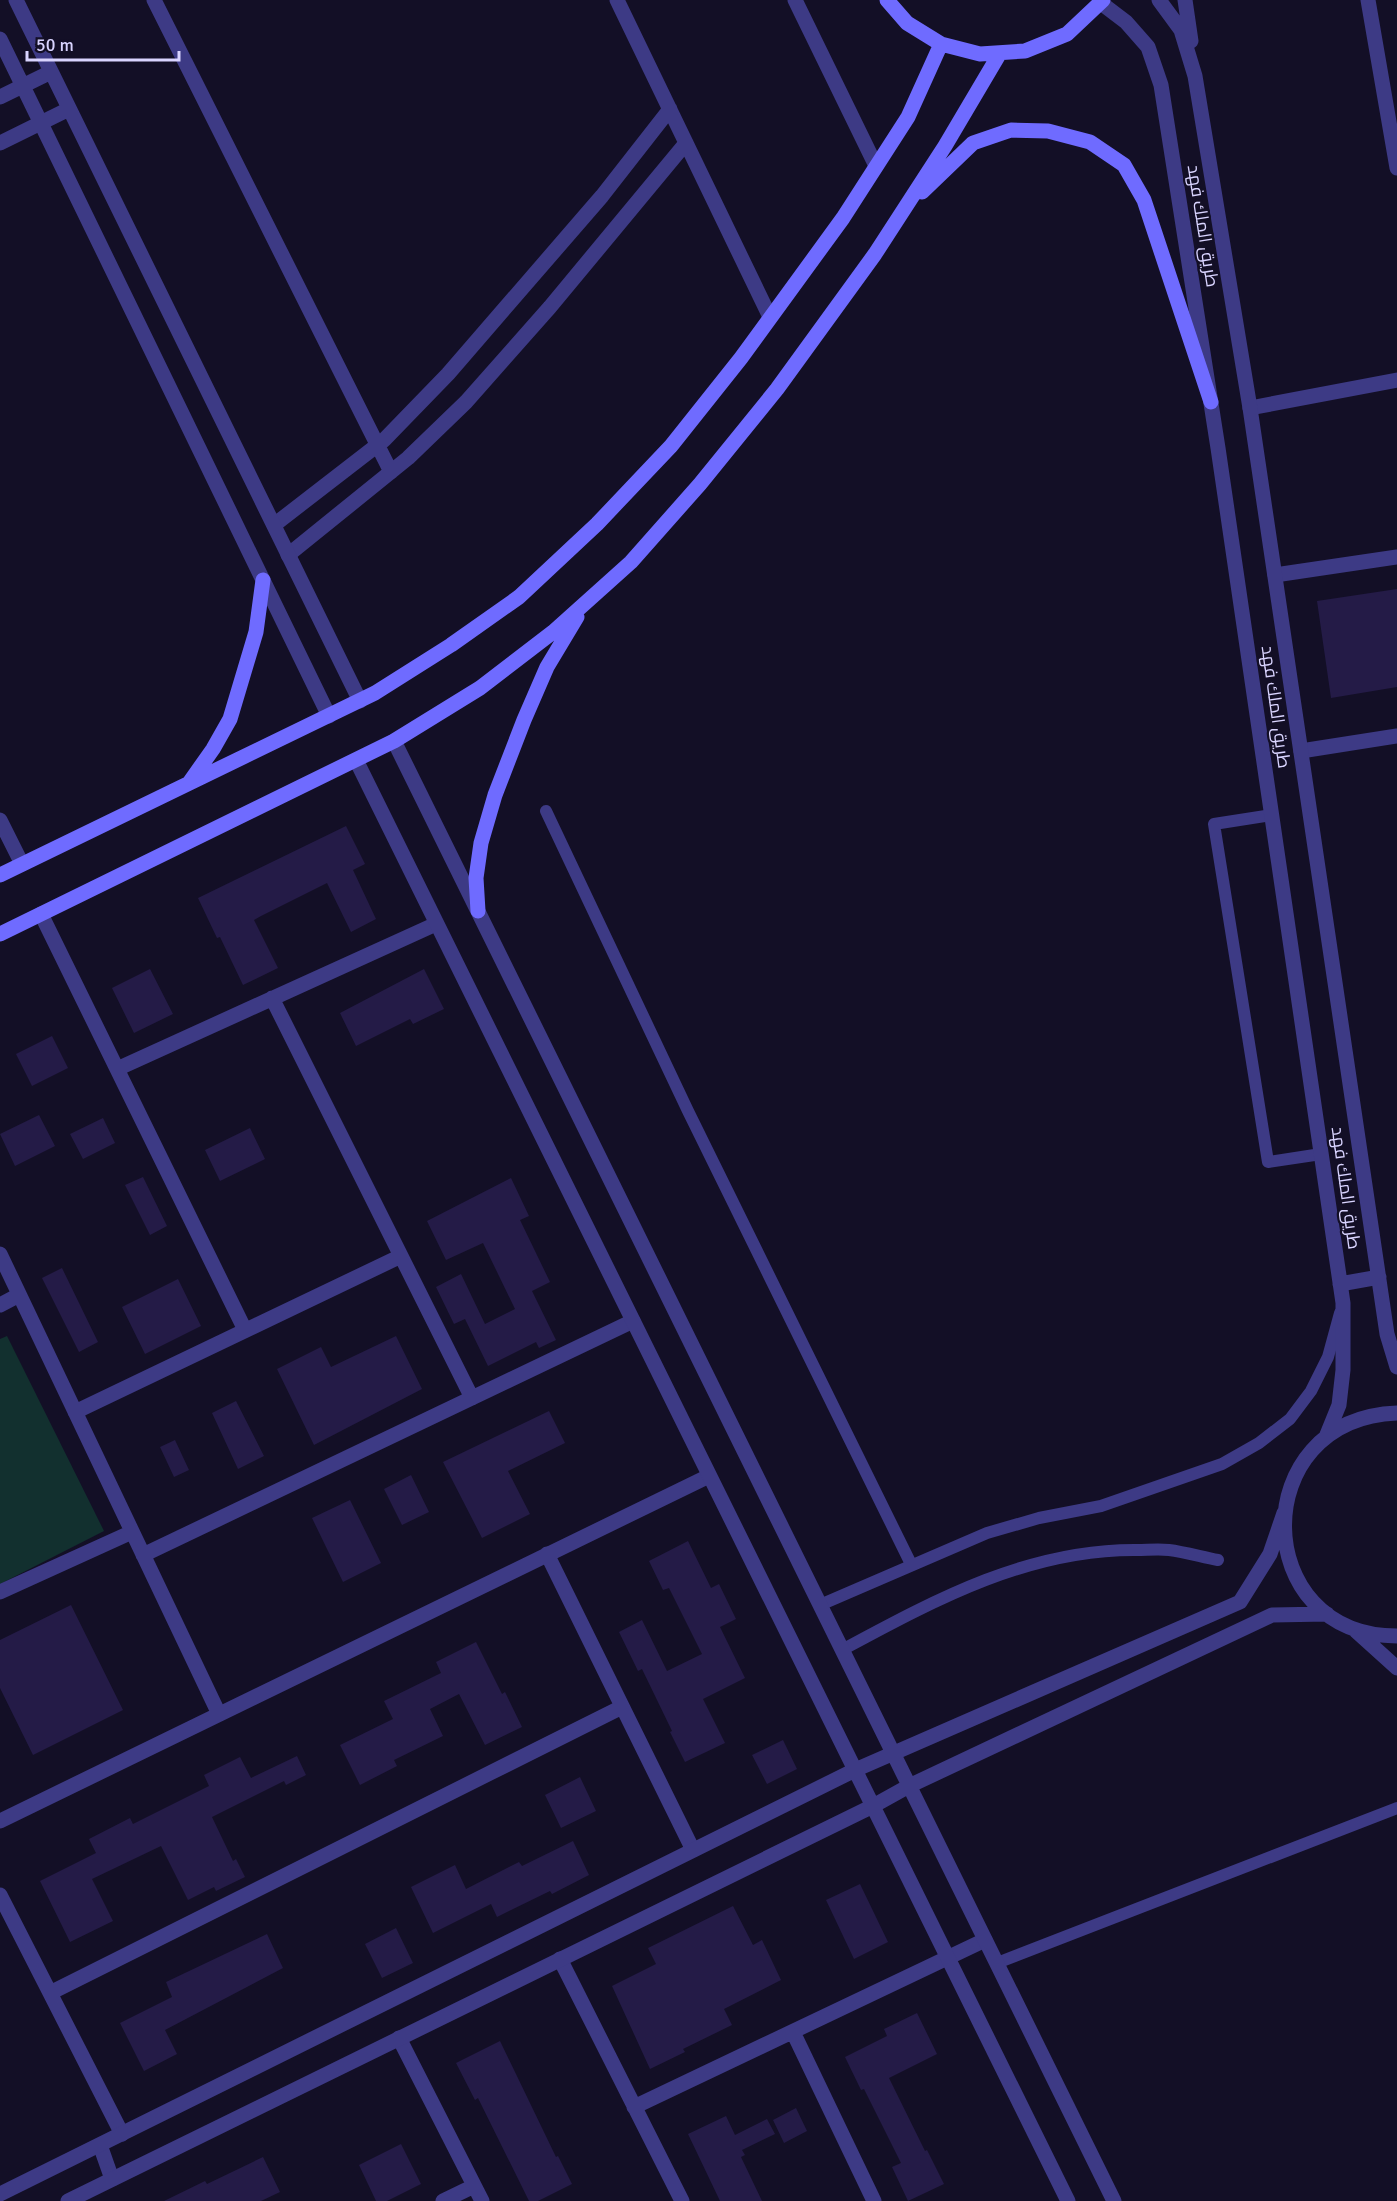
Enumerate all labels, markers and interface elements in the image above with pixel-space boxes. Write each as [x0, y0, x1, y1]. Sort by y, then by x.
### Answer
scale bar [27, 24, 178, 62]
text: 50 m [36, 34, 74, 56]
street label: طريق الملك فهد [1181, 163, 1224, 289]
street label: طريق الملك فهد [1256, 644, 1295, 770]
street label: طريق الملك فهد [1326, 1125, 1365, 1251]

